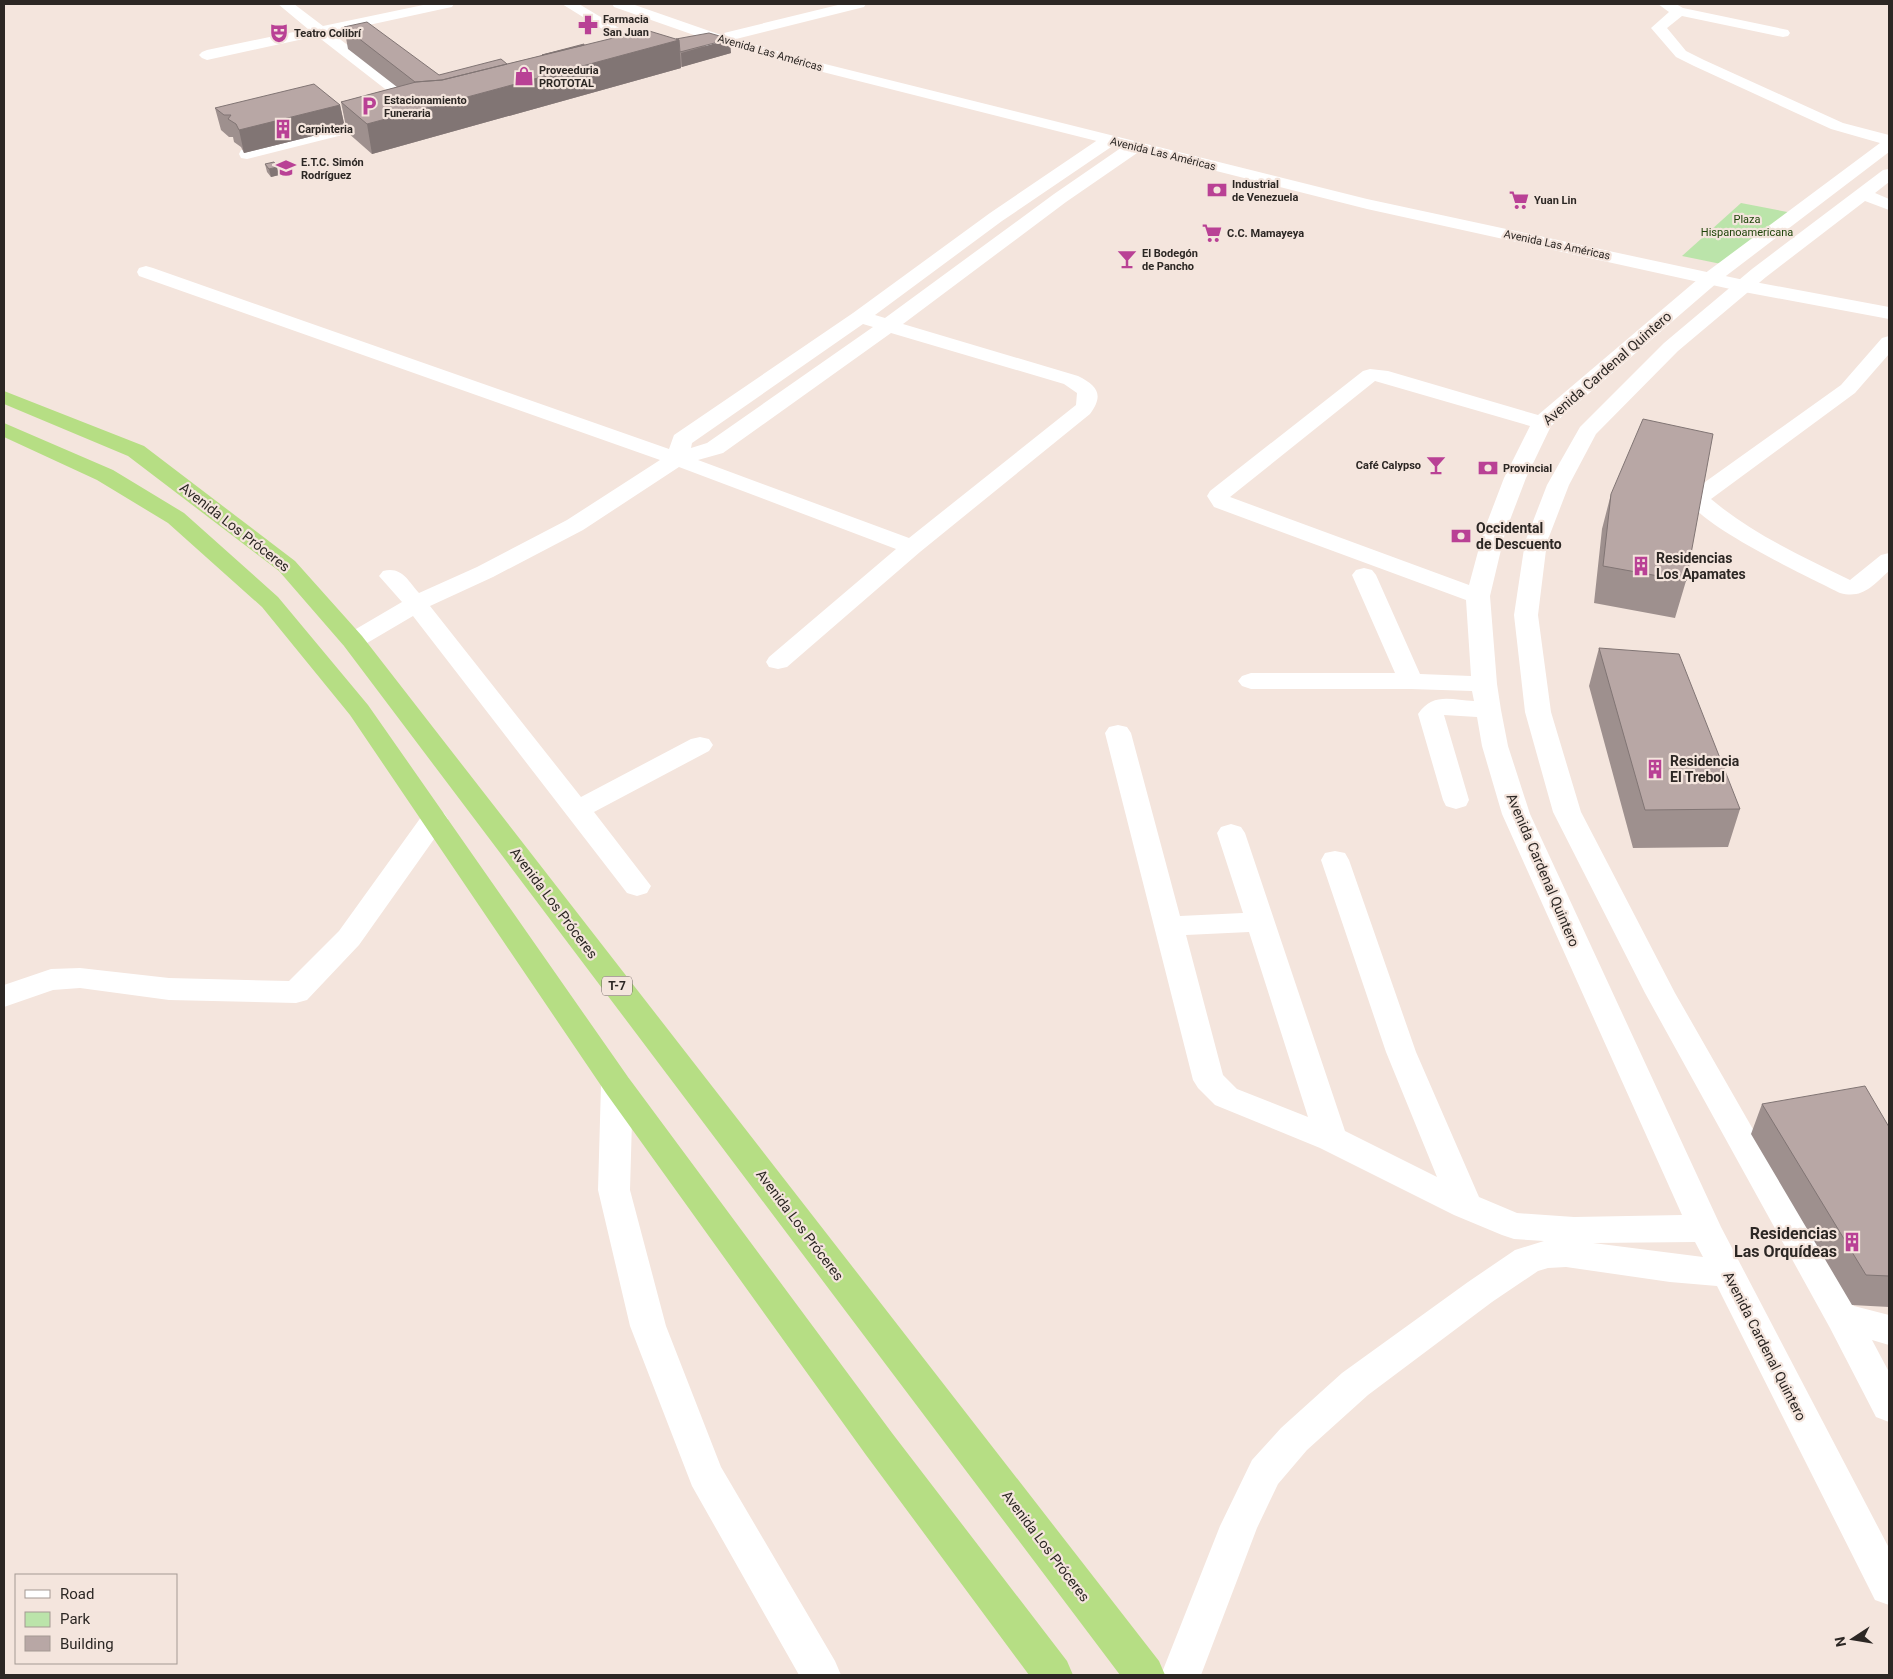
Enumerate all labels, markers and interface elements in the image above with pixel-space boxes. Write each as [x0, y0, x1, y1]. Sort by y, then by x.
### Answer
place label: Farmacia San Juan [603, 13, 649, 39]
pharmacy icon: Farmacia San Juan [577, 14, 599, 36]
theatre icon: Teatro Colibrí [268, 22, 290, 44]
place label: Teatro Colibrí [294, 27, 362, 40]
street label: Avenida Las Américas [716, 32, 824, 74]
place label: Proveeduria PROTOTAL [539, 64, 599, 90]
shop icon: Proveeduria PROTOTAL [513, 65, 535, 87]
place label: Estacionamiento Funeraria [384, 94, 467, 120]
parking icon: Estacionamiento Funeraria [358, 95, 380, 117]
building icon: Carpinteria [272, 118, 294, 140]
place label: Carpinteria [298, 123, 353, 136]
street label: Avenida Las Américas [1109, 135, 1218, 174]
place label: E.T.C. Simón Rodríguez [301, 156, 364, 182]
school or university icon: E.T.C. Simón Rodríguez [275, 157, 297, 179]
place label: Industrial de Venezuela [1232, 178, 1298, 204]
bank icon: Industrial de Venezuela [1206, 179, 1228, 201]
supermarket icon: Yuan Lin [1508, 189, 1530, 211]
place label: Yuan Lin [1534, 194, 1577, 207]
park label: Plaza Hispanoamericana [1701, 213, 1793, 239]
supermarket icon: C.C. Mamayeya [1201, 222, 1223, 244]
place label: C.C. Mamayeya [1227, 227, 1304, 240]
street label: Avenida Las Américas [1503, 227, 1612, 263]
place label: El Bodegón de Pancho [1142, 247, 1198, 273]
bar icon: El Bodegón de Pancho [1116, 248, 1138, 270]
street label: Avenida Cardenal Quintero [1539, 308, 1675, 428]
bar icon: Café Calypso [1425, 454, 1447, 476]
bank icon: Provincial [1477, 457, 1499, 479]
place label: Café Calypso [1356, 459, 1421, 472]
place label: Provincial [1503, 462, 1552, 475]
street label: Avenida Los Próceres [177, 479, 293, 575]
place label: Occidental de Descuento [1476, 520, 1562, 552]
bank icon: Occidental de Descuento [1450, 525, 1472, 547]
place label: Residencias Los Apamates [1656, 550, 1746, 582]
building icon: Residencias Los Apamates [1630, 555, 1652, 577]
place label: Residencia El Trebol [1670, 753, 1740, 785]
building icon: Residencia El Trebol [1644, 758, 1666, 780]
street label: Avenida Cardenal Quintero [1503, 791, 1583, 949]
street label: Avenida Los Próceres [507, 844, 601, 962]
road number: T-7 [602, 976, 632, 996]
street label: Avenida Los Próceres [753, 1166, 847, 1284]
place label: Residencias Las Orquídeas [1734, 1224, 1837, 1261]
building icon: Residencias Las Orquídeas [1841, 1231, 1863, 1253]
street label: Avenida Cardenal Quintero [1720, 1269, 1810, 1423]
street label: Avenida Los Próceres [999, 1487, 1093, 1605]
legend [15, 1574, 178, 1664]
text: Road [60, 1585, 94, 1603]
text: Park [60, 1610, 91, 1628]
north arrow [1828, 1614, 1878, 1664]
text: Building [60, 1635, 114, 1653]
text: N [1831, 1635, 1849, 1648]

